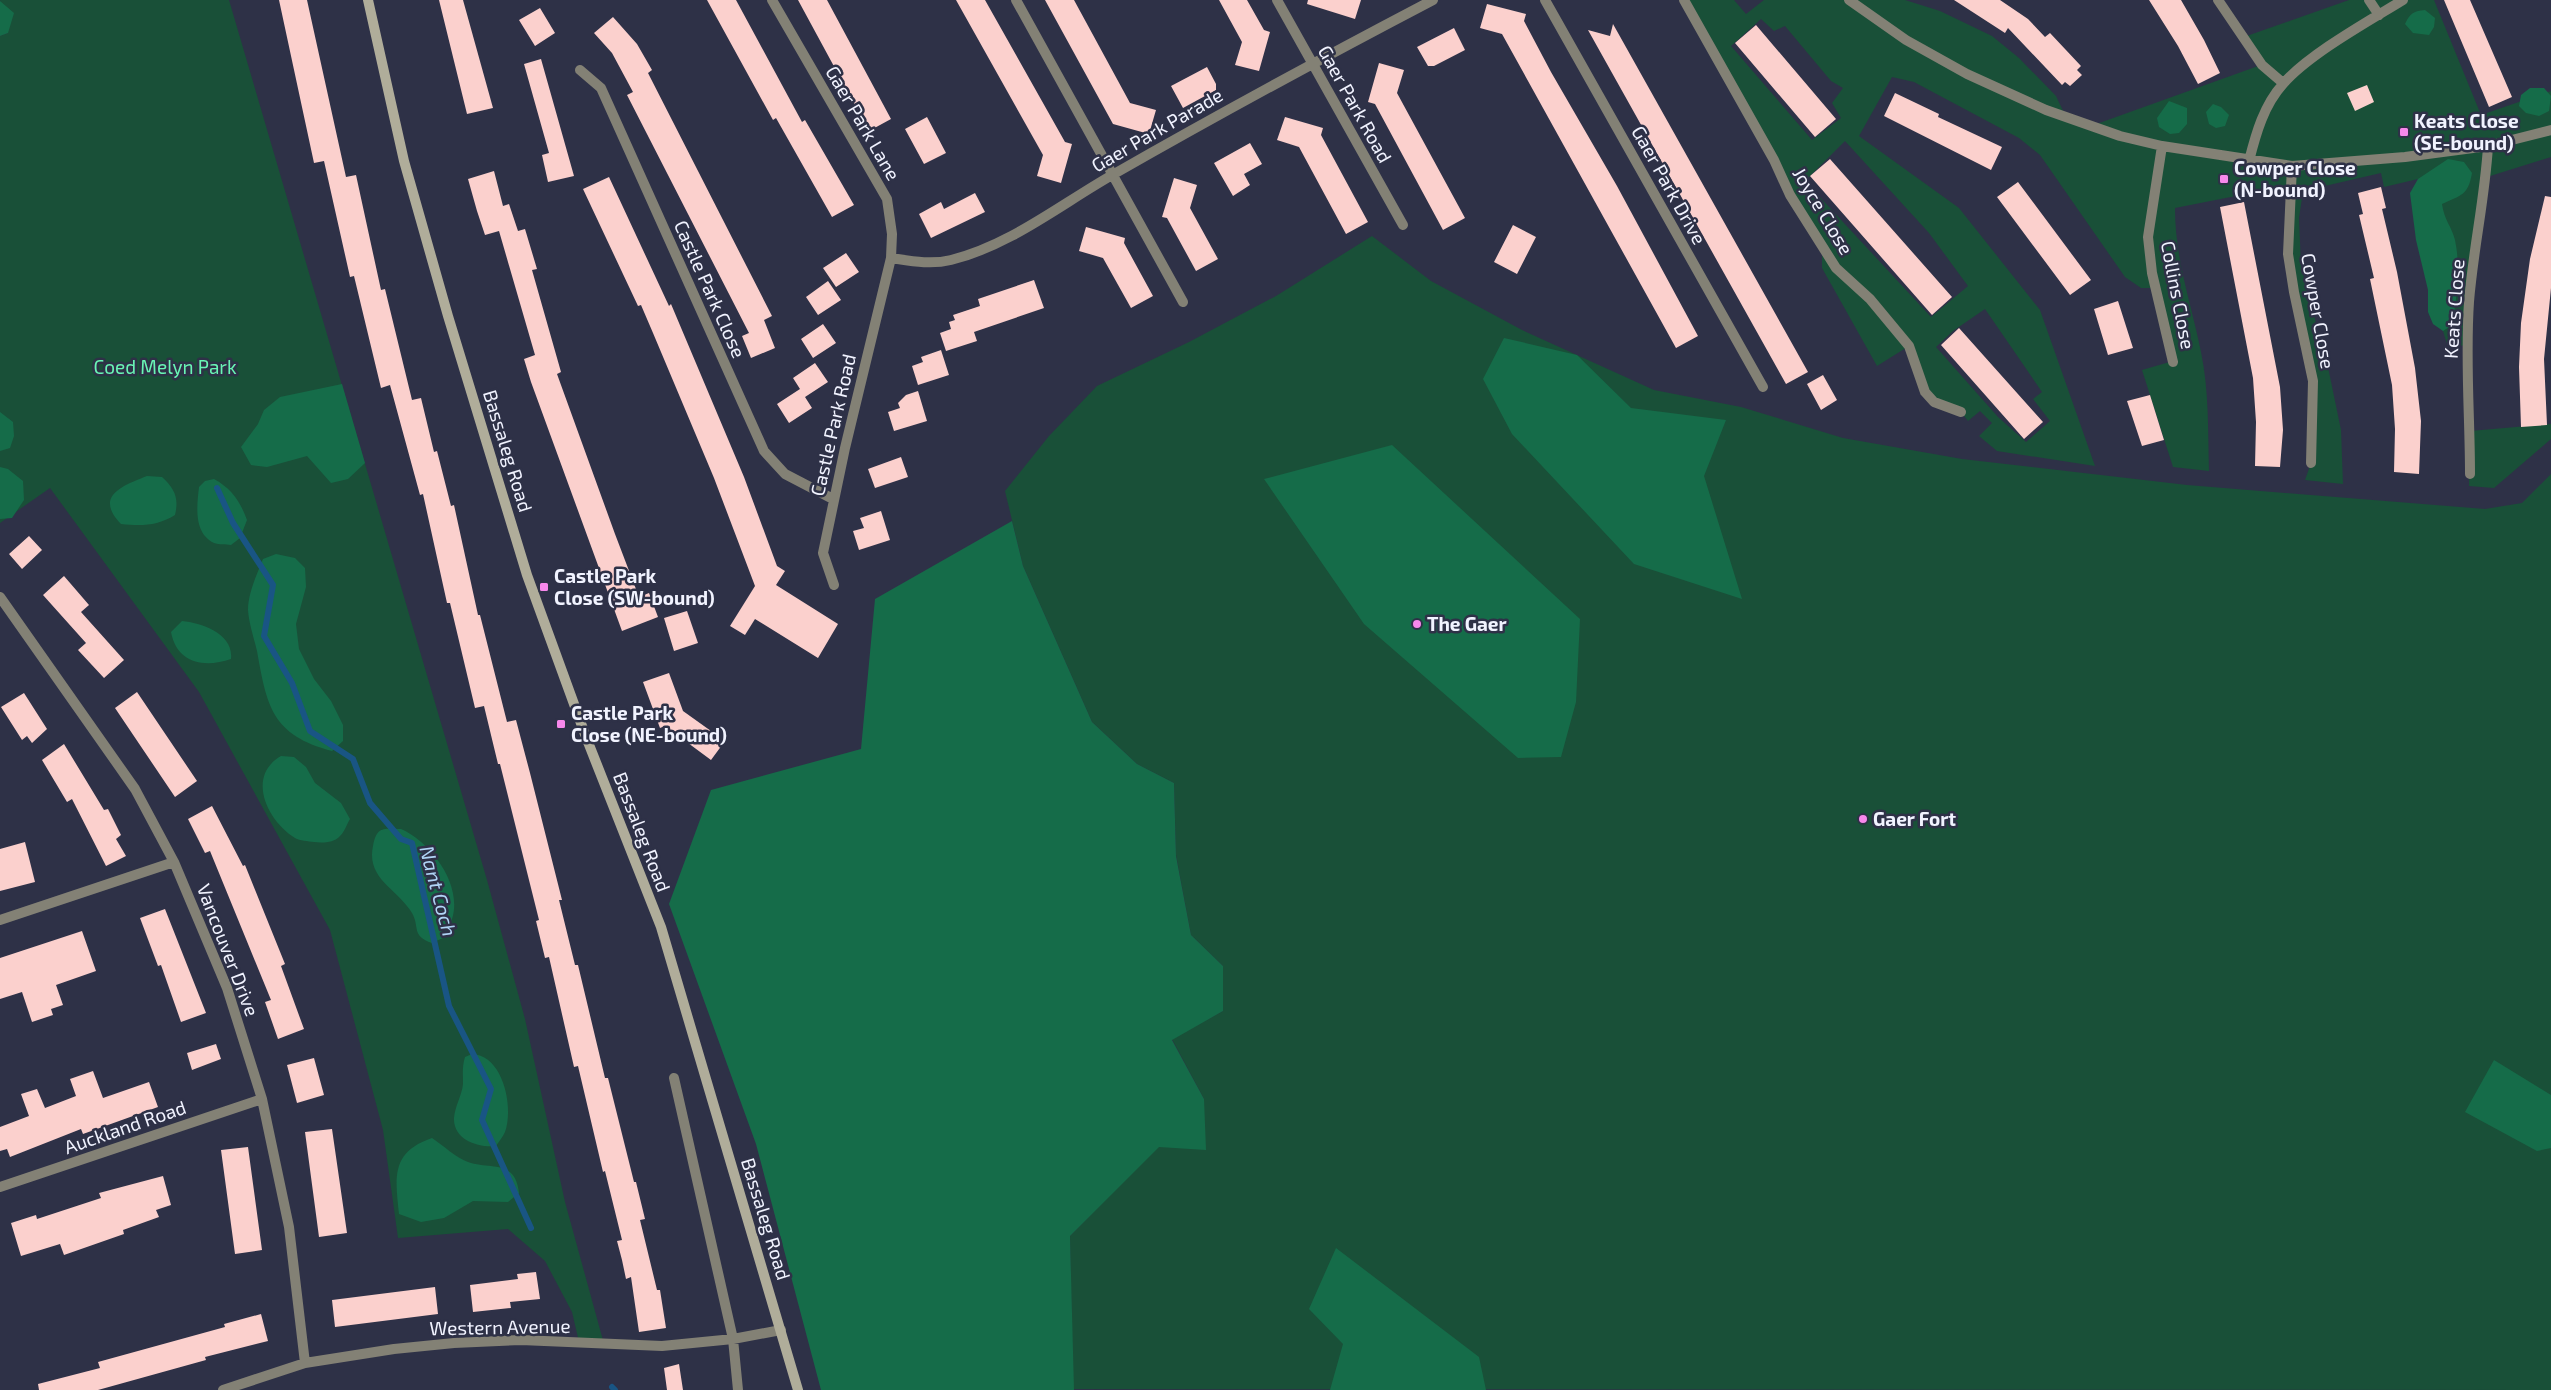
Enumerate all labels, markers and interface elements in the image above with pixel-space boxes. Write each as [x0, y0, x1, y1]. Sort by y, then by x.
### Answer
street label: Gaer Park Road [1314, 41, 1397, 166]
street label: Gaer Park Lane [821, 61, 905, 184]
street label: Gaer Park Parade [1087, 83, 1226, 176]
place label: Keats Close (SE-bound) [2414, 109, 2519, 154]
street label: Gaer Park Drive [1627, 121, 1712, 248]
marker: Keats Close (SE-bound) [2398, 126, 2410, 138]
place label: Cowper Close (N-bound) [2234, 156, 2356, 201]
street label: Joyce Close [1788, 163, 1858, 259]
marker: Cowper Close (N-bound) [2218, 173, 2230, 185]
street label: Castle Park Close [670, 216, 751, 361]
street label: Collins Close [2157, 239, 2200, 351]
street label: Cowper Close [2297, 251, 2340, 371]
street label: Keats Close [2439, 258, 2468, 360]
street label: Castle Park Road [805, 352, 860, 498]
park label: Coed Melyn Park [93, 355, 237, 378]
street label: Bassaleg Road [479, 387, 538, 515]
place label: Castle Park Close (SW-bound) [554, 564, 715, 609]
marker: Castle Park Close (SW-bound) [538, 581, 550, 593]
place label: The Gaer [1427, 612, 1507, 635]
marker: The Gaer [1411, 618, 1423, 630]
place label: Castle Park Close (NE-bound) [571, 701, 727, 746]
marker: Castle Park Close (NE-bound) [555, 718, 567, 730]
street label: Bassaleg Road [609, 769, 676, 895]
place label: Gaer Fort [1873, 807, 1956, 830]
marker: Gaer Fort [1857, 813, 1869, 825]
water label: Nant Coch [415, 843, 463, 939]
street label: Vancouver Drive [193, 880, 264, 1019]
street label: Auckland Road [61, 1095, 189, 1158]
street label: Bassaleg Road [737, 1155, 796, 1283]
street label: Western Avenue [429, 1314, 571, 1339]

